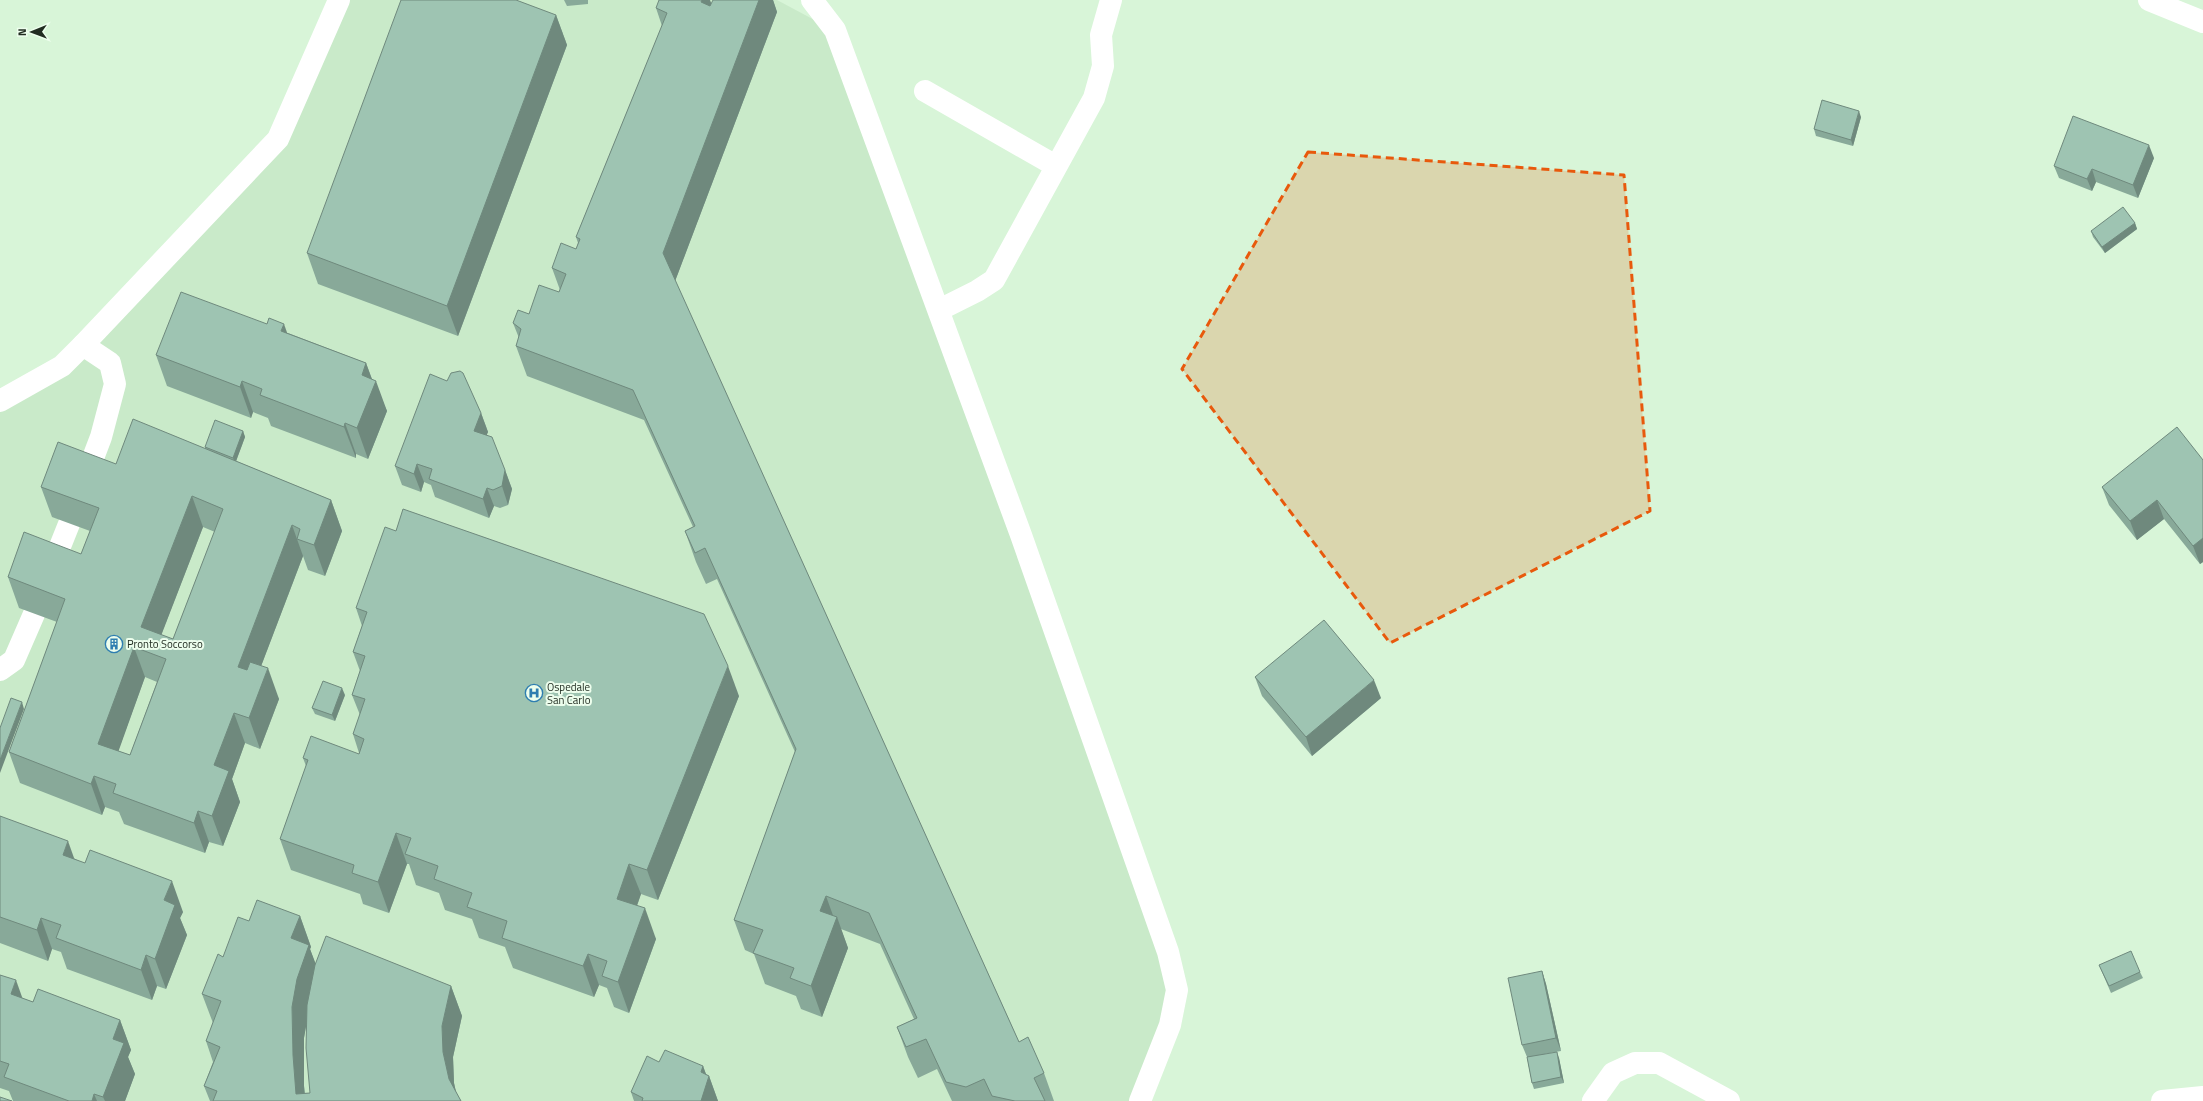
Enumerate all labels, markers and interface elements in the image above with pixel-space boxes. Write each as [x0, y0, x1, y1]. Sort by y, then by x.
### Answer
north arrow [12, 12, 52, 52]
text: N [14, 28, 30, 36]
building icon: Pronto Soccorso [104, 634, 124, 654]
place label: Pronto Soccorso [127, 636, 203, 652]
place label: Ospedale San Carlo [547, 679, 591, 708]
hospital icon: Ospedale San Carlo [524, 683, 544, 703]

